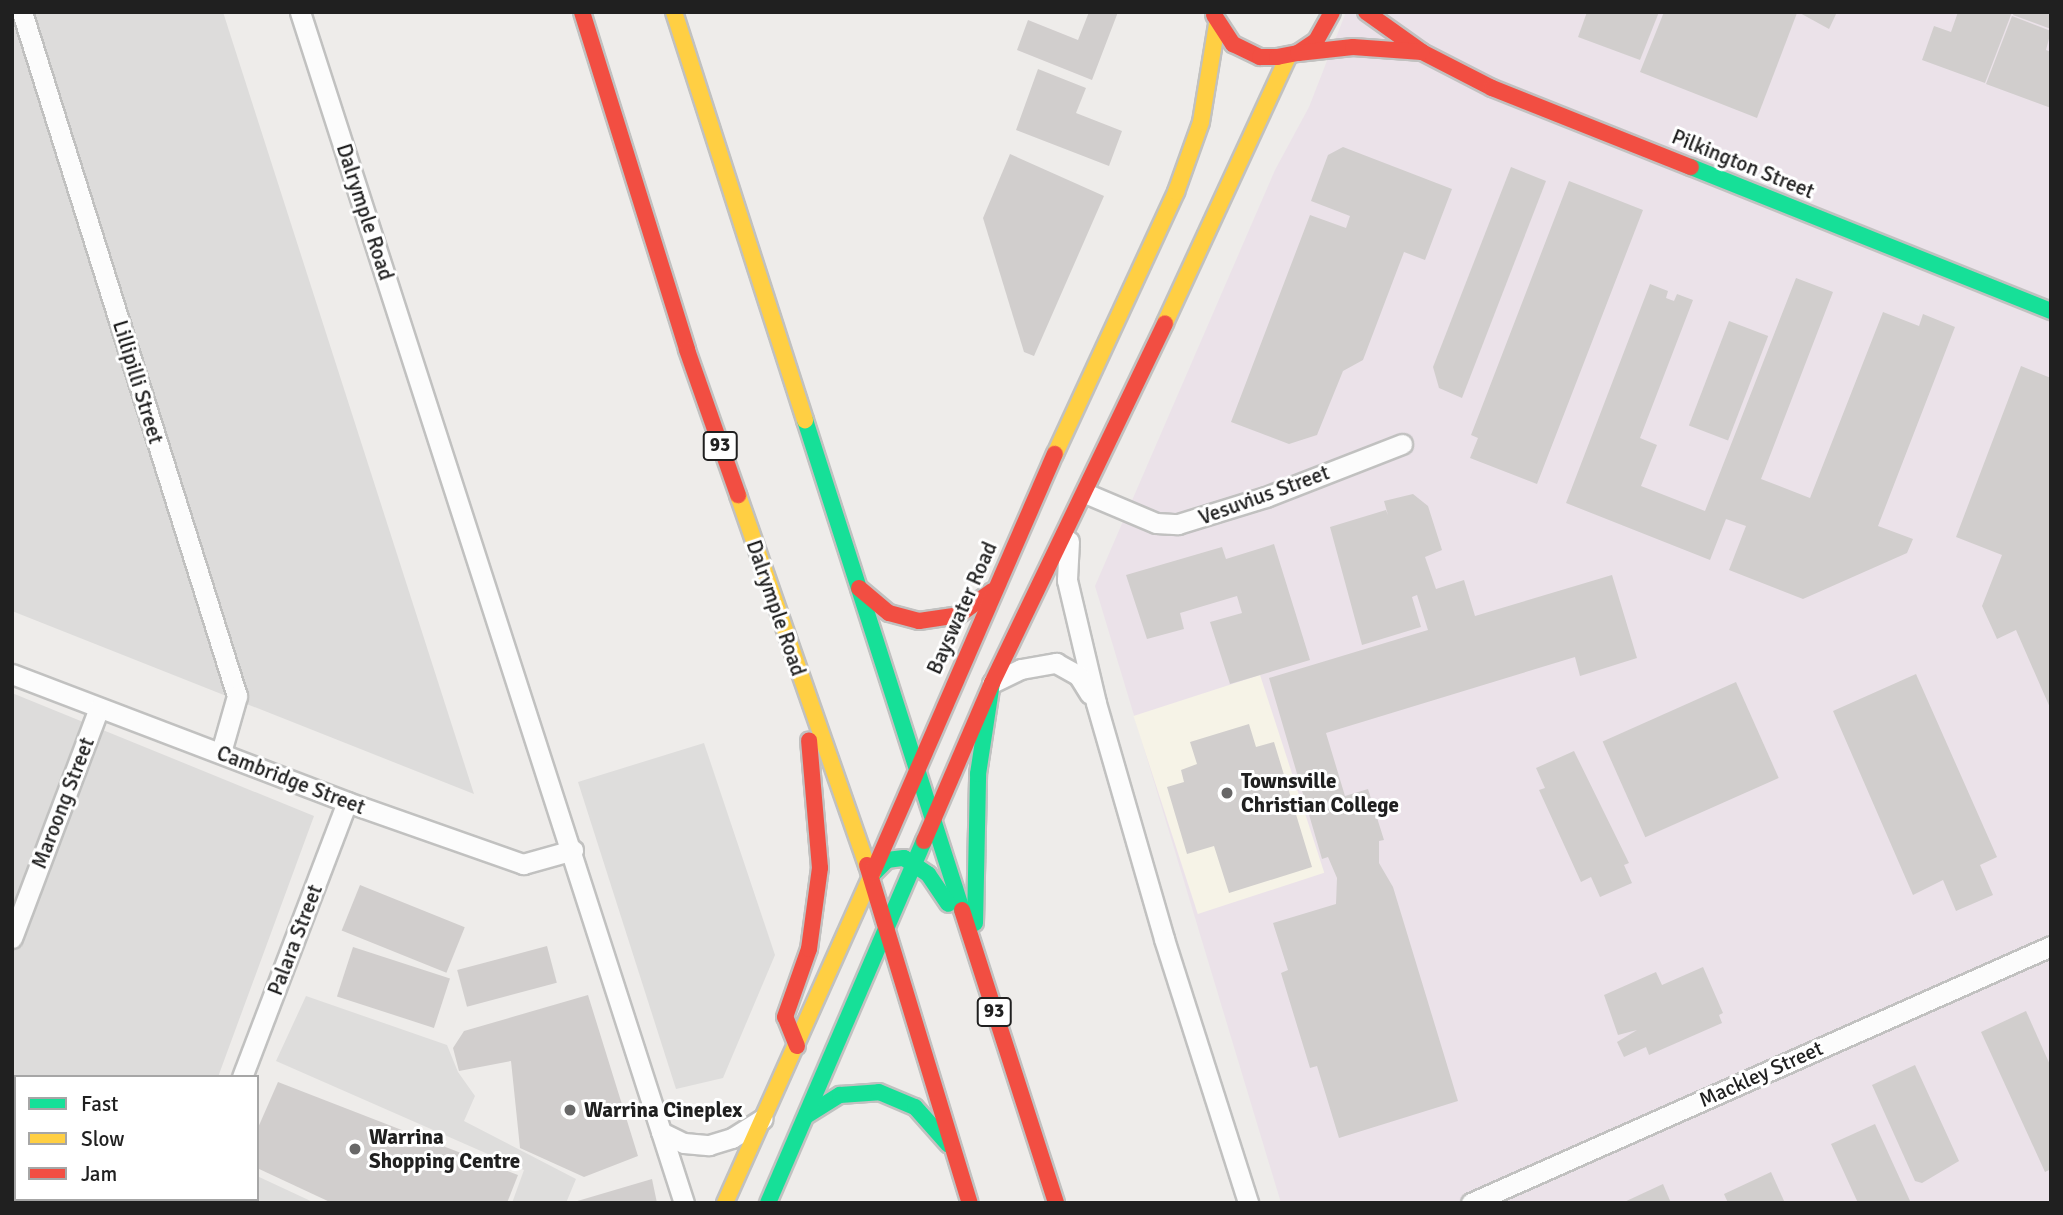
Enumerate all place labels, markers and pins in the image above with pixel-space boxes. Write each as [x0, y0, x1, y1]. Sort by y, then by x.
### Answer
place label: Townsville Christian College [1241, 768, 1399, 818]
marker: Townsville Christian College [1219, 785, 1235, 801]
place label: Warrina Cineplex [584, 1097, 742, 1123]
marker: Warrina Cineplex [562, 1102, 578, 1118]
place label: Warrina Shopping Centre [369, 1124, 520, 1174]
marker: Warrina Shopping Centre [347, 1141, 363, 1157]

